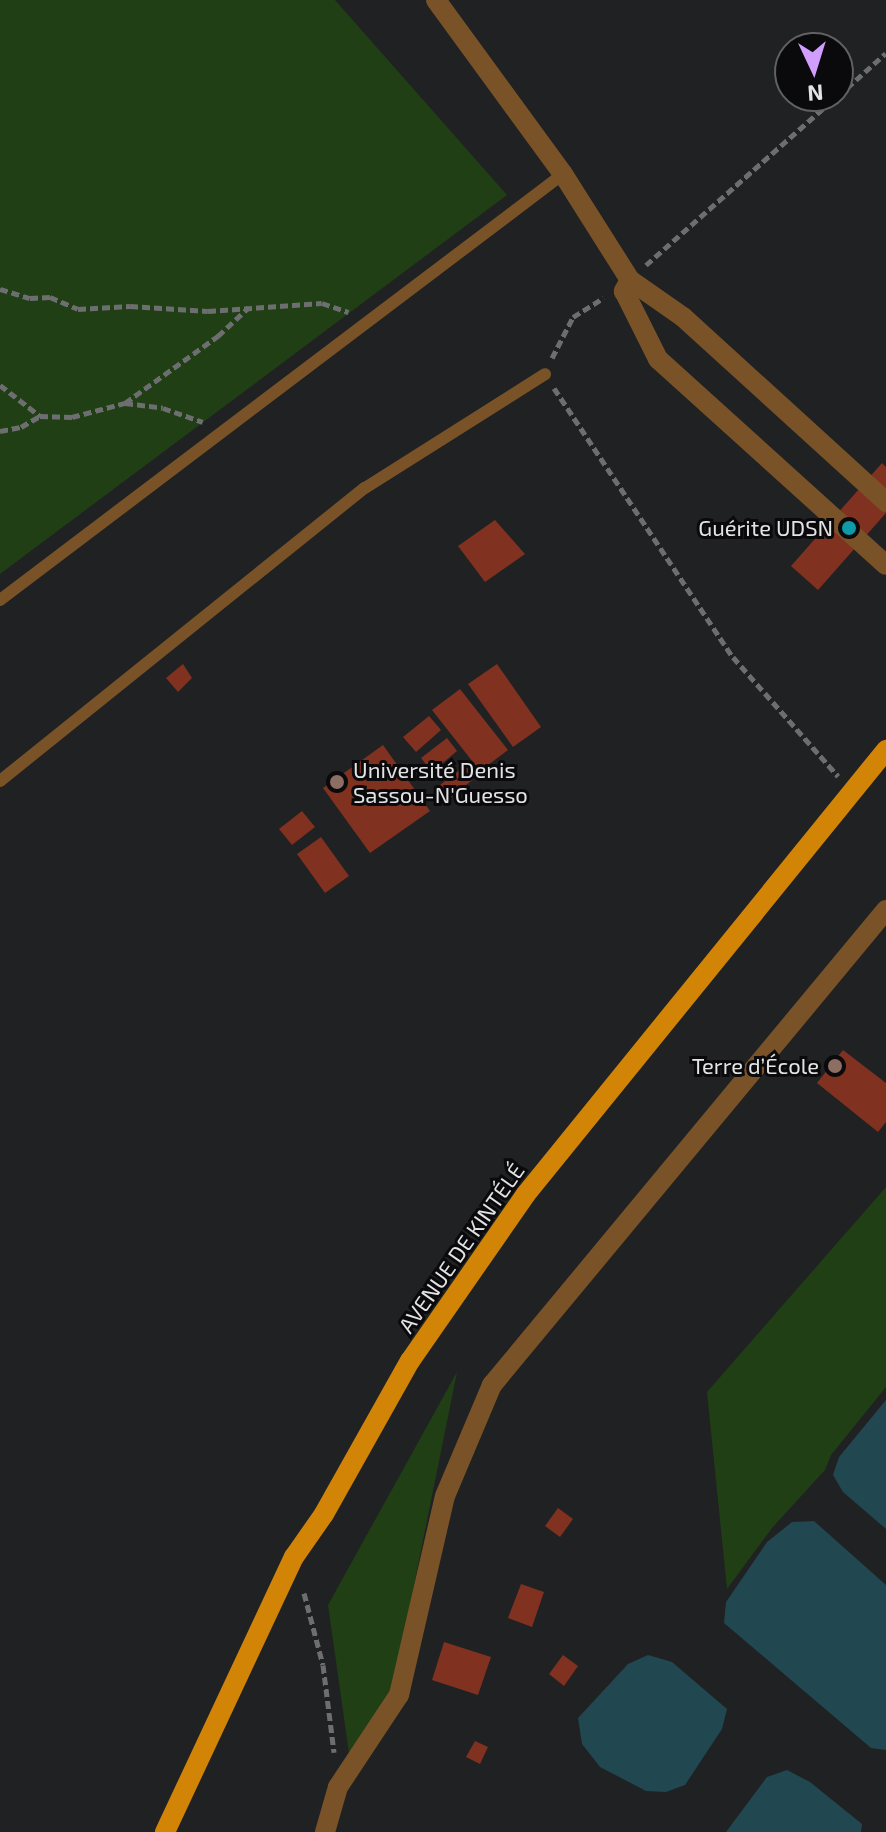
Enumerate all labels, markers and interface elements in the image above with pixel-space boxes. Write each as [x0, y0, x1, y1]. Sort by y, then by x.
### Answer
north arrow [774, 32, 854, 112]
text: N [807, 80, 824, 107]
place label: Guérite UDSN [698, 515, 833, 541]
marker: Guérite UDSN [840, 519, 858, 537]
place label: Université Denis Sassou-N'Guesso [353, 756, 528, 808]
marker: Université Denis Sassou-N'Guesso [328, 773, 346, 791]
place label: Terre d’École [692, 1053, 819, 1079]
marker: Terre d’École [826, 1057, 844, 1075]
street label: AVENUE DE KINTÉLÉ [393, 1158, 529, 1338]

